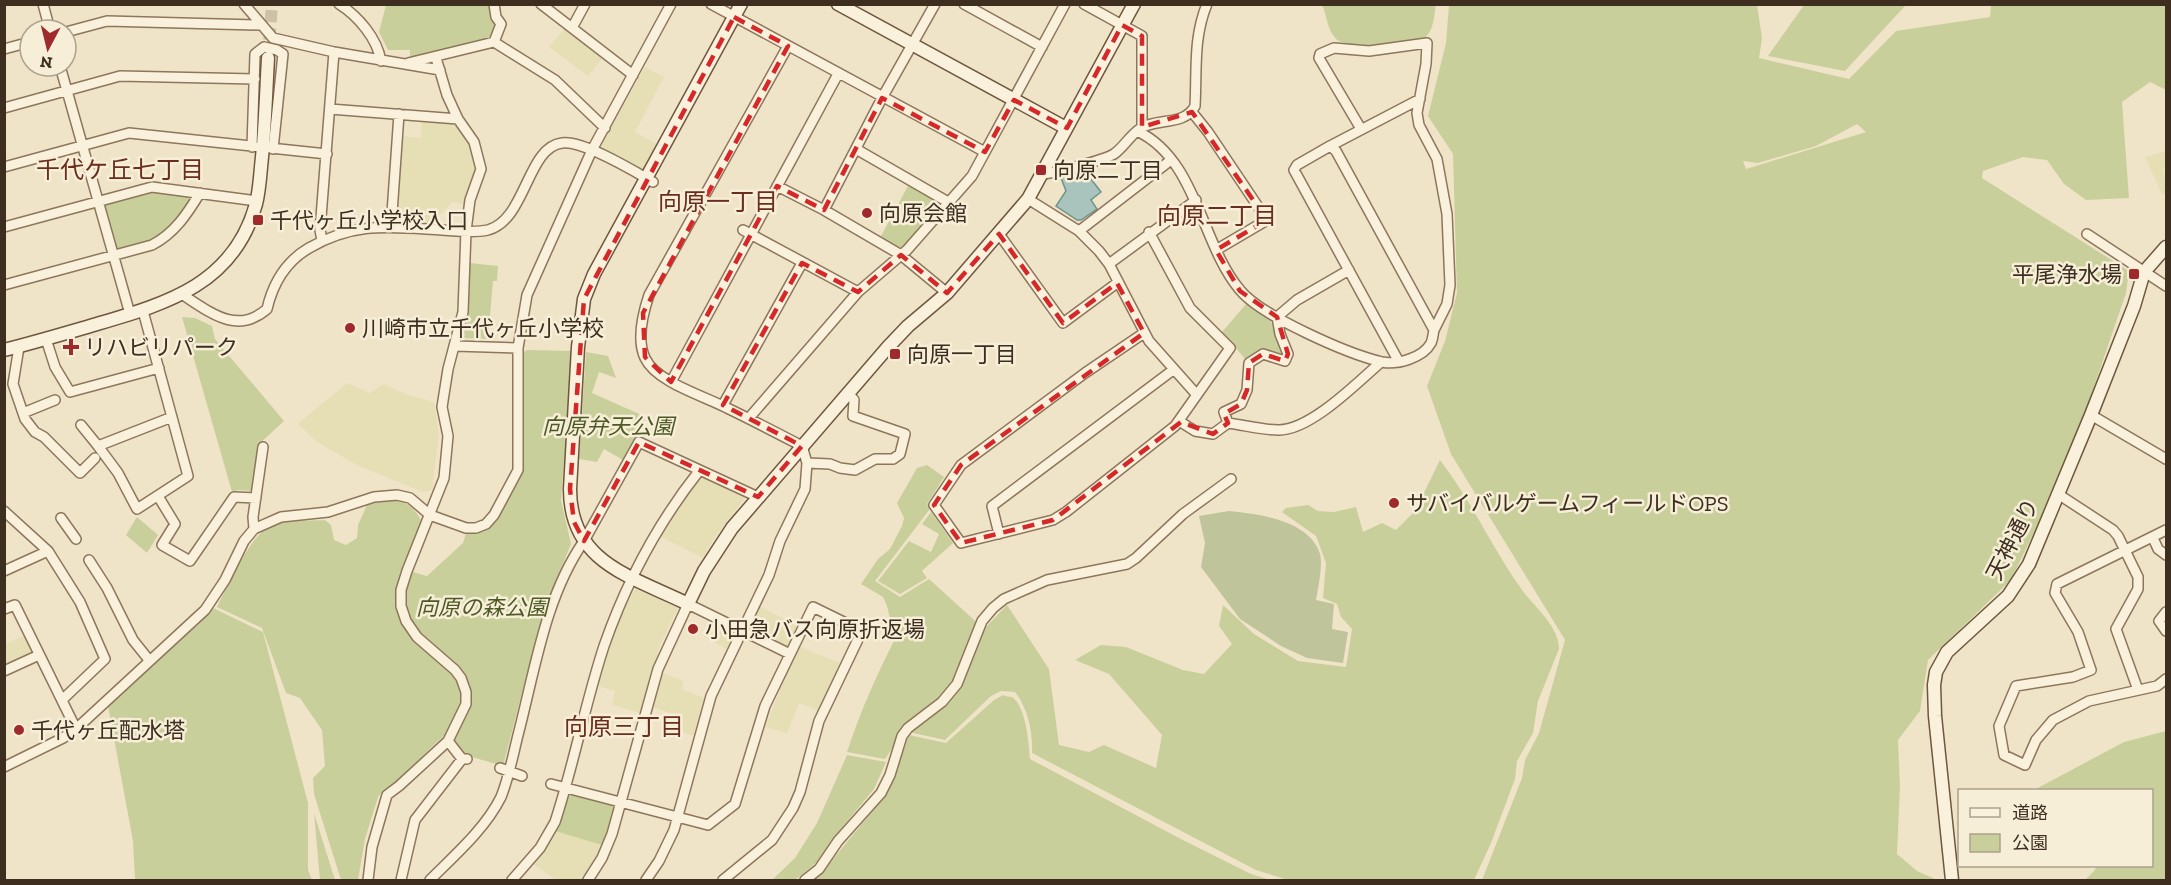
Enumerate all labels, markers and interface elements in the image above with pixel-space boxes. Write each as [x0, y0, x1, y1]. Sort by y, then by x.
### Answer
north arrow [18, 18, 78, 78]
text: N [39, 52, 53, 73]
district label: 千代ケ丘七丁目 [36, 155, 204, 184]
place label: 向原二丁目 [1053, 157, 1163, 184]
marker: 向原二丁目 [1034, 163, 1048, 177]
district label: 向原一丁目 [658, 187, 778, 216]
place label: 向原会館 [879, 200, 967, 227]
district label: 向原二丁目 [1157, 201, 1277, 230]
marker: 向原会館 [860, 206, 874, 220]
place label: 千代ヶ丘小学校入口 [270, 207, 468, 234]
marker: 千代ヶ丘小学校入口 [251, 213, 265, 227]
place label: 平尾浄水場 [2012, 261, 2122, 288]
marker: 平尾浄水場 [2127, 267, 2141, 281]
place label: 川崎市立千代ヶ丘小学校 [362, 315, 604, 342]
marker: 川崎市立千代ヶ丘小学校 [343, 321, 357, 335]
place label: リハビリパーク [84, 334, 238, 361]
marker: リハビリパーク [62, 338, 80, 356]
place label: 向原一丁目 [907, 341, 1017, 368]
marker: 向原一丁目 [888, 347, 902, 361]
park label: 向原弁天公園 [542, 413, 677, 440]
place label: サバイバルゲームフィールドOPS [1406, 490, 1728, 517]
street label: 天神通り [1980, 494, 2044, 585]
marker: サバイバルゲームフィールドOPS [1387, 496, 1401, 510]
park label: 向原の森公園 [416, 594, 551, 621]
place label: 小田急バス向原折返場 [705, 616, 925, 643]
marker: 小田急バス向原折返場 [686, 622, 700, 636]
district label: 向原三丁目 [564, 712, 684, 741]
place label: 千代ヶ丘配水塔 [31, 717, 185, 744]
marker: 千代ヶ丘配水塔 [12, 723, 26, 737]
legend [1958, 789, 2153, 867]
text: 道路 [2012, 802, 2048, 824]
text: 公園 [2012, 832, 2048, 854]

